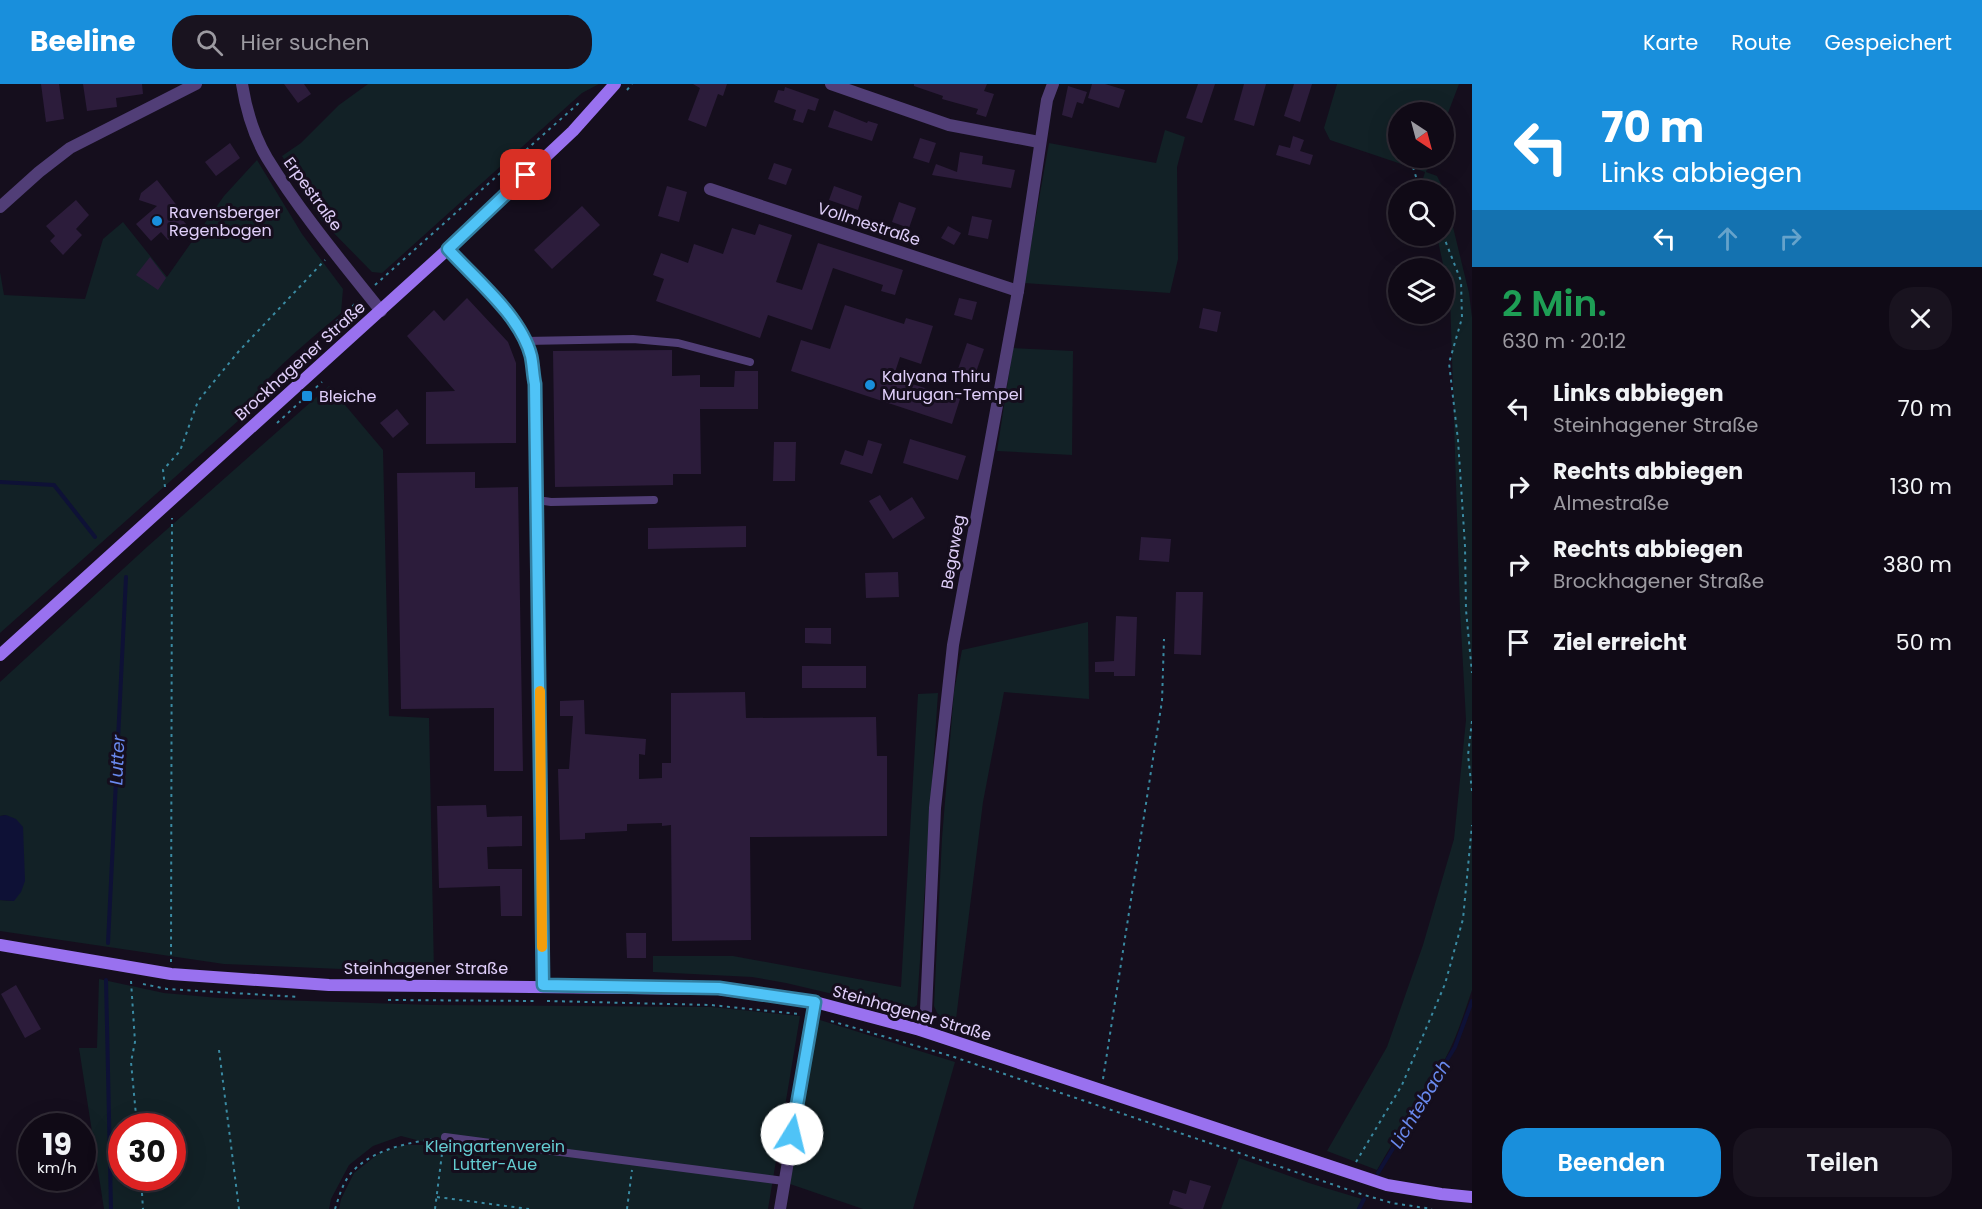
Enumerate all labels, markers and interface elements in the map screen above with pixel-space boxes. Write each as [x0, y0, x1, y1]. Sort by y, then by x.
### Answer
search box [172, 15, 592, 69]
text: Beeline [30, 22, 136, 61]
icon: search [193, 26, 226, 59]
text: Hier suchen [241, 27, 370, 58]
text: Karte [1643, 28, 1698, 57]
text: Route [1731, 28, 1792, 57]
text: Gespeichert [1825, 28, 1952, 57]
text: 70 m [1601, 98, 1704, 157]
north arrow [1388, 102, 1454, 168]
map controls [1388, 102, 1454, 324]
icon: left [1502, 108, 1580, 186]
pin [500, 149, 551, 200]
street label: Erpestraße [278, 152, 348, 236]
text: Links abbiegen [1601, 154, 1802, 191]
icon: arrive [509, 158, 542, 191]
button: search [1388, 180, 1454, 246]
street label: Vollmestraße [815, 197, 924, 252]
place label: Ravensberger Regenbogen [169, 201, 280, 242]
marker: Ravensberger Regenbogen [150, 214, 164, 228]
icon: left [1648, 222, 1681, 255]
icon: ahead [1711, 222, 1744, 255]
icon: right [1774, 222, 1807, 255]
button: layers [1388, 258, 1454, 324]
text: 2 Min. [1502, 278, 1607, 329]
button: close [1889, 287, 1952, 350]
street label: Brockhagener Straße [230, 296, 371, 426]
text: 630 m · 20:12 [1502, 327, 1626, 355]
place label: Kalyana Thiru Murugan-Tempel [882, 365, 1023, 406]
marker: Kalyana Thiru Murugan-Tempel [863, 378, 877, 392]
text: Links abbiegen [1553, 378, 1724, 409]
place label: Bleiche [319, 385, 377, 408]
marker: Bleiche [300, 389, 314, 403]
icon: left [1502, 392, 1535, 425]
text: 70 m [1898, 393, 1952, 424]
text: Steinhagener Straße [1553, 411, 1758, 439]
text: Rechts abbiegen [1553, 456, 1743, 487]
icon: right [1502, 470, 1535, 503]
text: 130 m [1890, 471, 1952, 502]
text: Almestraße [1553, 489, 1669, 517]
street label: Begaweg [935, 513, 971, 591]
text: Rechts abbiegen [1553, 534, 1743, 565]
icon: right [1502, 548, 1535, 581]
text: 380 m [1883, 549, 1952, 580]
text: Brockhagener Straße [1553, 567, 1764, 595]
icon: arrive [1502, 626, 1535, 659]
text: Ziel erreicht [1553, 627, 1687, 658]
text: 50 m [1896, 627, 1952, 658]
water label: Lutter [103, 733, 131, 786]
street label: Steinhagener Straße [344, 957, 508, 980]
street label: Steinhagener Straße [830, 979, 994, 1047]
water label: Lichtebach [1384, 1055, 1456, 1153]
position arrow [760, 1102, 824, 1166]
speed limit sign: 30 [108, 1113, 186, 1191]
text: 19 [42, 1123, 72, 1166]
button: Beenden [1502, 1128, 1721, 1197]
button: Teilen [1733, 1128, 1952, 1197]
park label: Kleingartenverein Lutter-Aue [425, 1135, 565, 1176]
text: km/h [37, 1157, 77, 1178]

